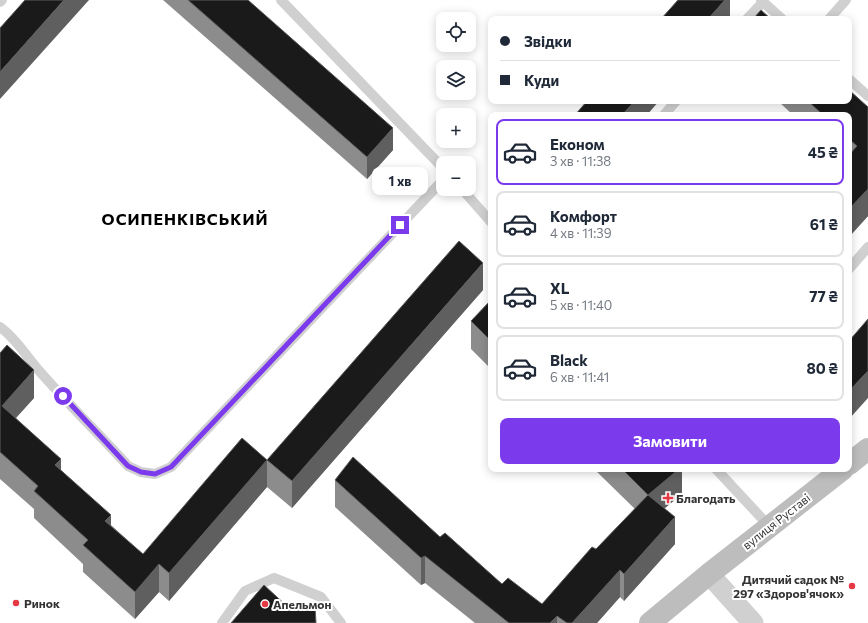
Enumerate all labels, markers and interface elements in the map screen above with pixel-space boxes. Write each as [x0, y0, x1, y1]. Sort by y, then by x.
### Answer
map controls [436, 12, 476, 196]
button: locate [436, 12, 476, 52]
text: Звідки [524, 32, 572, 50]
button: layers [436, 60, 476, 100]
text: Куди [524, 71, 559, 89]
button: + [436, 108, 476, 148]
icon: car [502, 134, 538, 170]
text: Економ [550, 135, 605, 153]
text: 45 ₴ [808, 143, 838, 161]
text: 3 хв · 11:38 [550, 153, 611, 169]
button: − [436, 156, 476, 196]
callout: 1 хв [372, 167, 428, 195]
text: 1 хв [389, 173, 411, 189]
icon: car [502, 206, 538, 242]
text: Комфорт [550, 207, 617, 225]
district label: ОСИПЕНКІВСЬКИЙ [102, 209, 268, 228]
text: 61 ₴ [810, 215, 838, 233]
route end [391, 216, 409, 234]
text: 4 хв · 11:39 [550, 225, 612, 241]
icon: car [502, 278, 538, 314]
text: XL [550, 279, 569, 297]
text: 77 ₴ [809, 287, 838, 305]
text: 5 хв · 11:40 [550, 297, 612, 313]
icon: car [502, 350, 538, 386]
text: Black [550, 351, 588, 369]
text: 80 ₴ [806, 359, 838, 377]
text: 6 хв · 11:41 [550, 369, 609, 385]
route start [54, 387, 72, 405]
button: Замовити [500, 418, 840, 464]
street label: вулиця Руставі [739, 490, 813, 552]
place label: Благодать [676, 491, 736, 505]
marker: Благодать [663, 493, 673, 503]
place label: Дитячий садок № 297 «Здоров'ячок» [733, 572, 844, 600]
marker: Дитячий садок № 297 «Здоров'ячок» [847, 581, 857, 591]
place label: Ринок [24, 596, 60, 610]
place label: Апельмон [273, 597, 331, 611]
marker: Ринок [11, 598, 21, 608]
marker: Апельмон [260, 599, 270, 609]

